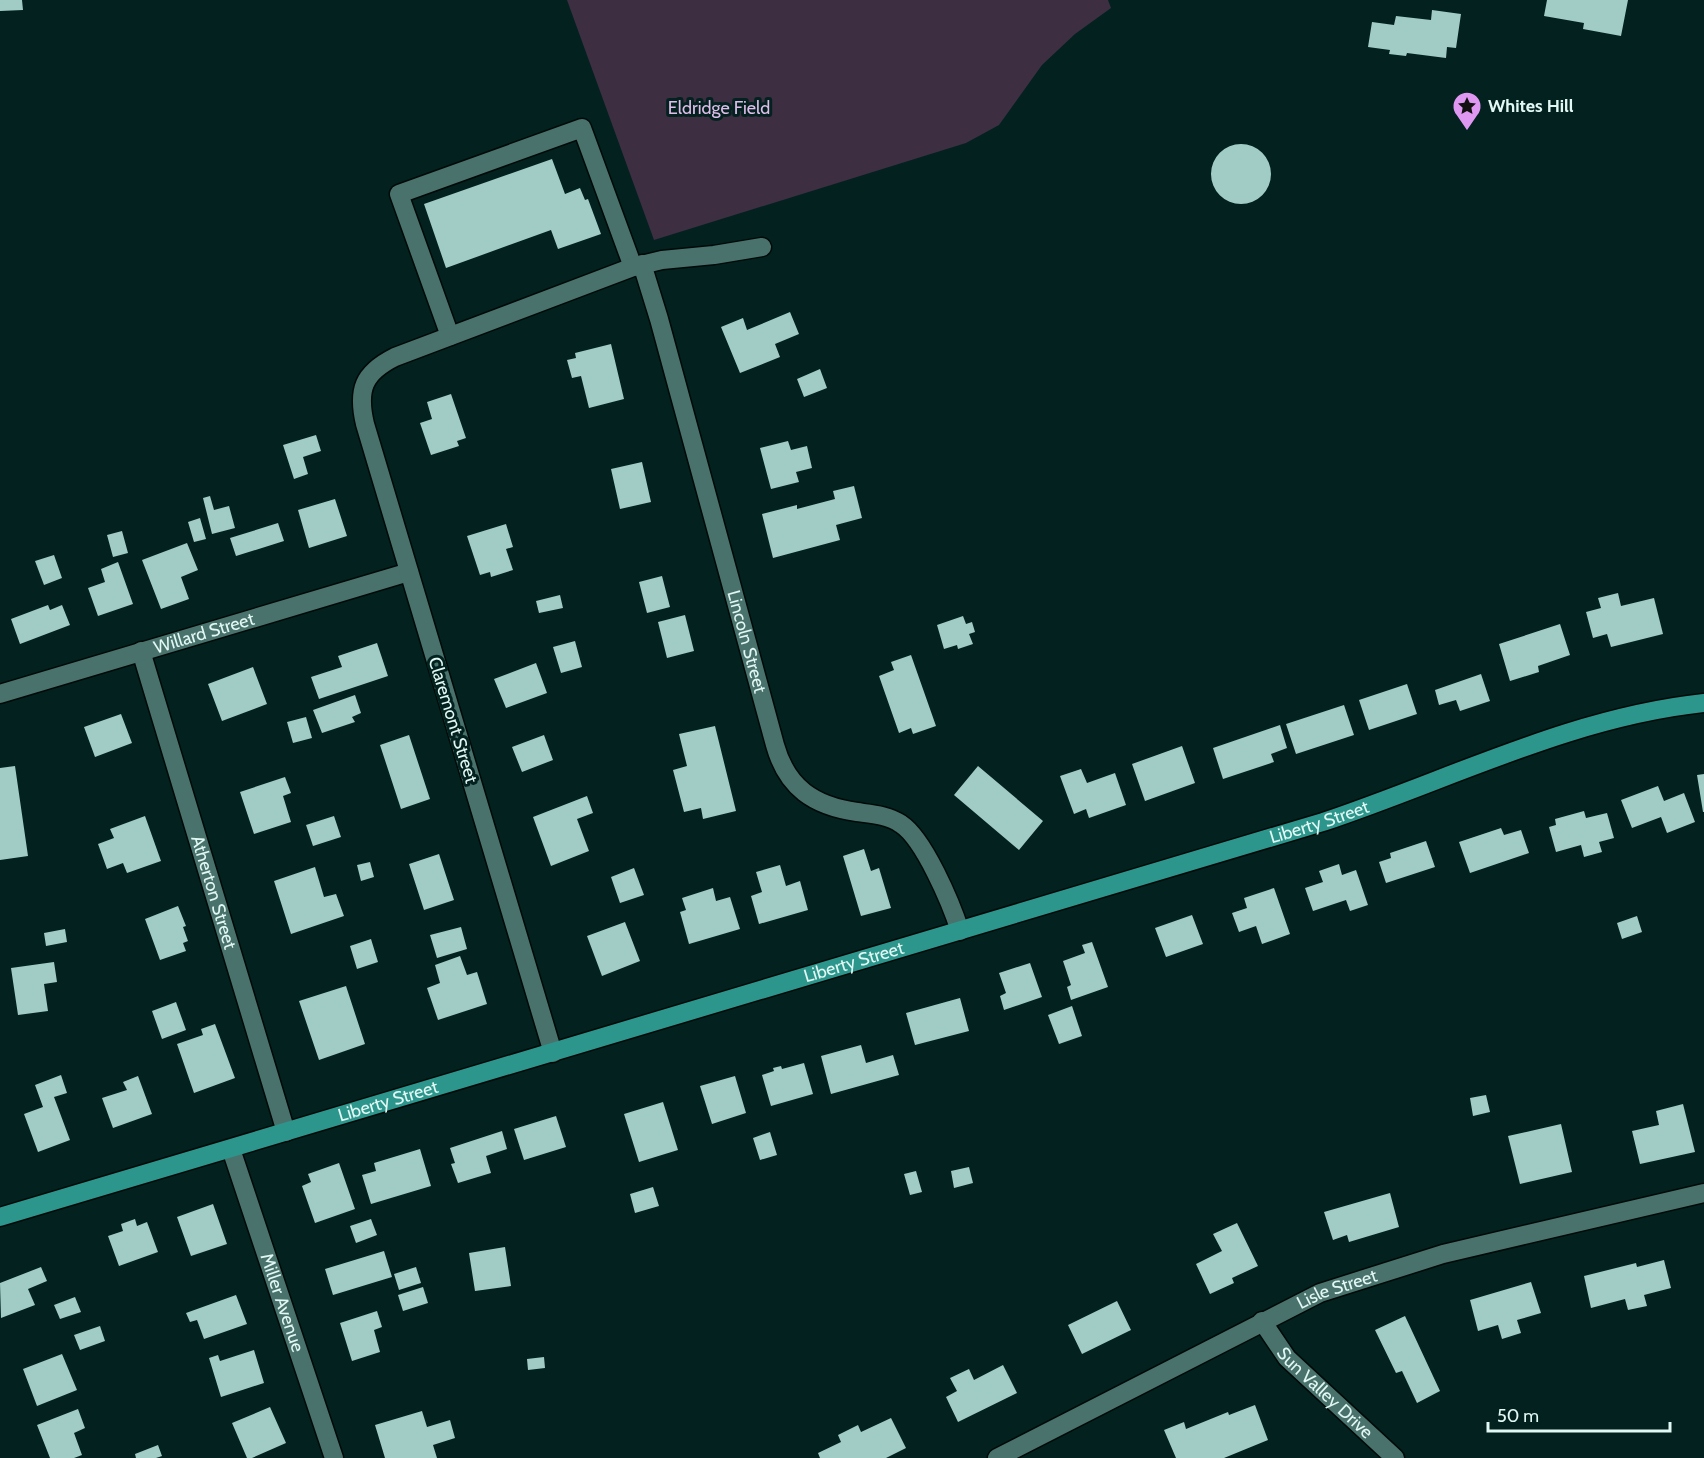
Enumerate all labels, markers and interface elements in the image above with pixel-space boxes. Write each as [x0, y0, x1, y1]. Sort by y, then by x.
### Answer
place icon: Whites Hill [1451, 90, 1483, 132]
place label: Whites Hill [1488, 95, 1574, 117]
park label: Eldridge Field [668, 97, 770, 119]
street label: Lincoln Street [722, 588, 771, 696]
street label: Willard Street [151, 608, 257, 658]
street label: Claremont Street [423, 654, 483, 786]
street label: Liberty Street [1267, 796, 1372, 848]
street label: Atherton Street [186, 833, 241, 952]
street label: Liberty Street [801, 937, 906, 987]
street label: Liberty Street [335, 1076, 441, 1126]
street label: Miller Avenue [256, 1250, 309, 1355]
street label: Lisle Street [1293, 1265, 1380, 1314]
street label: Sun Valley Drive [1272, 1343, 1378, 1443]
scale bar [1488, 1395, 1670, 1433]
text: 50 m [1497, 1405, 1539, 1427]

